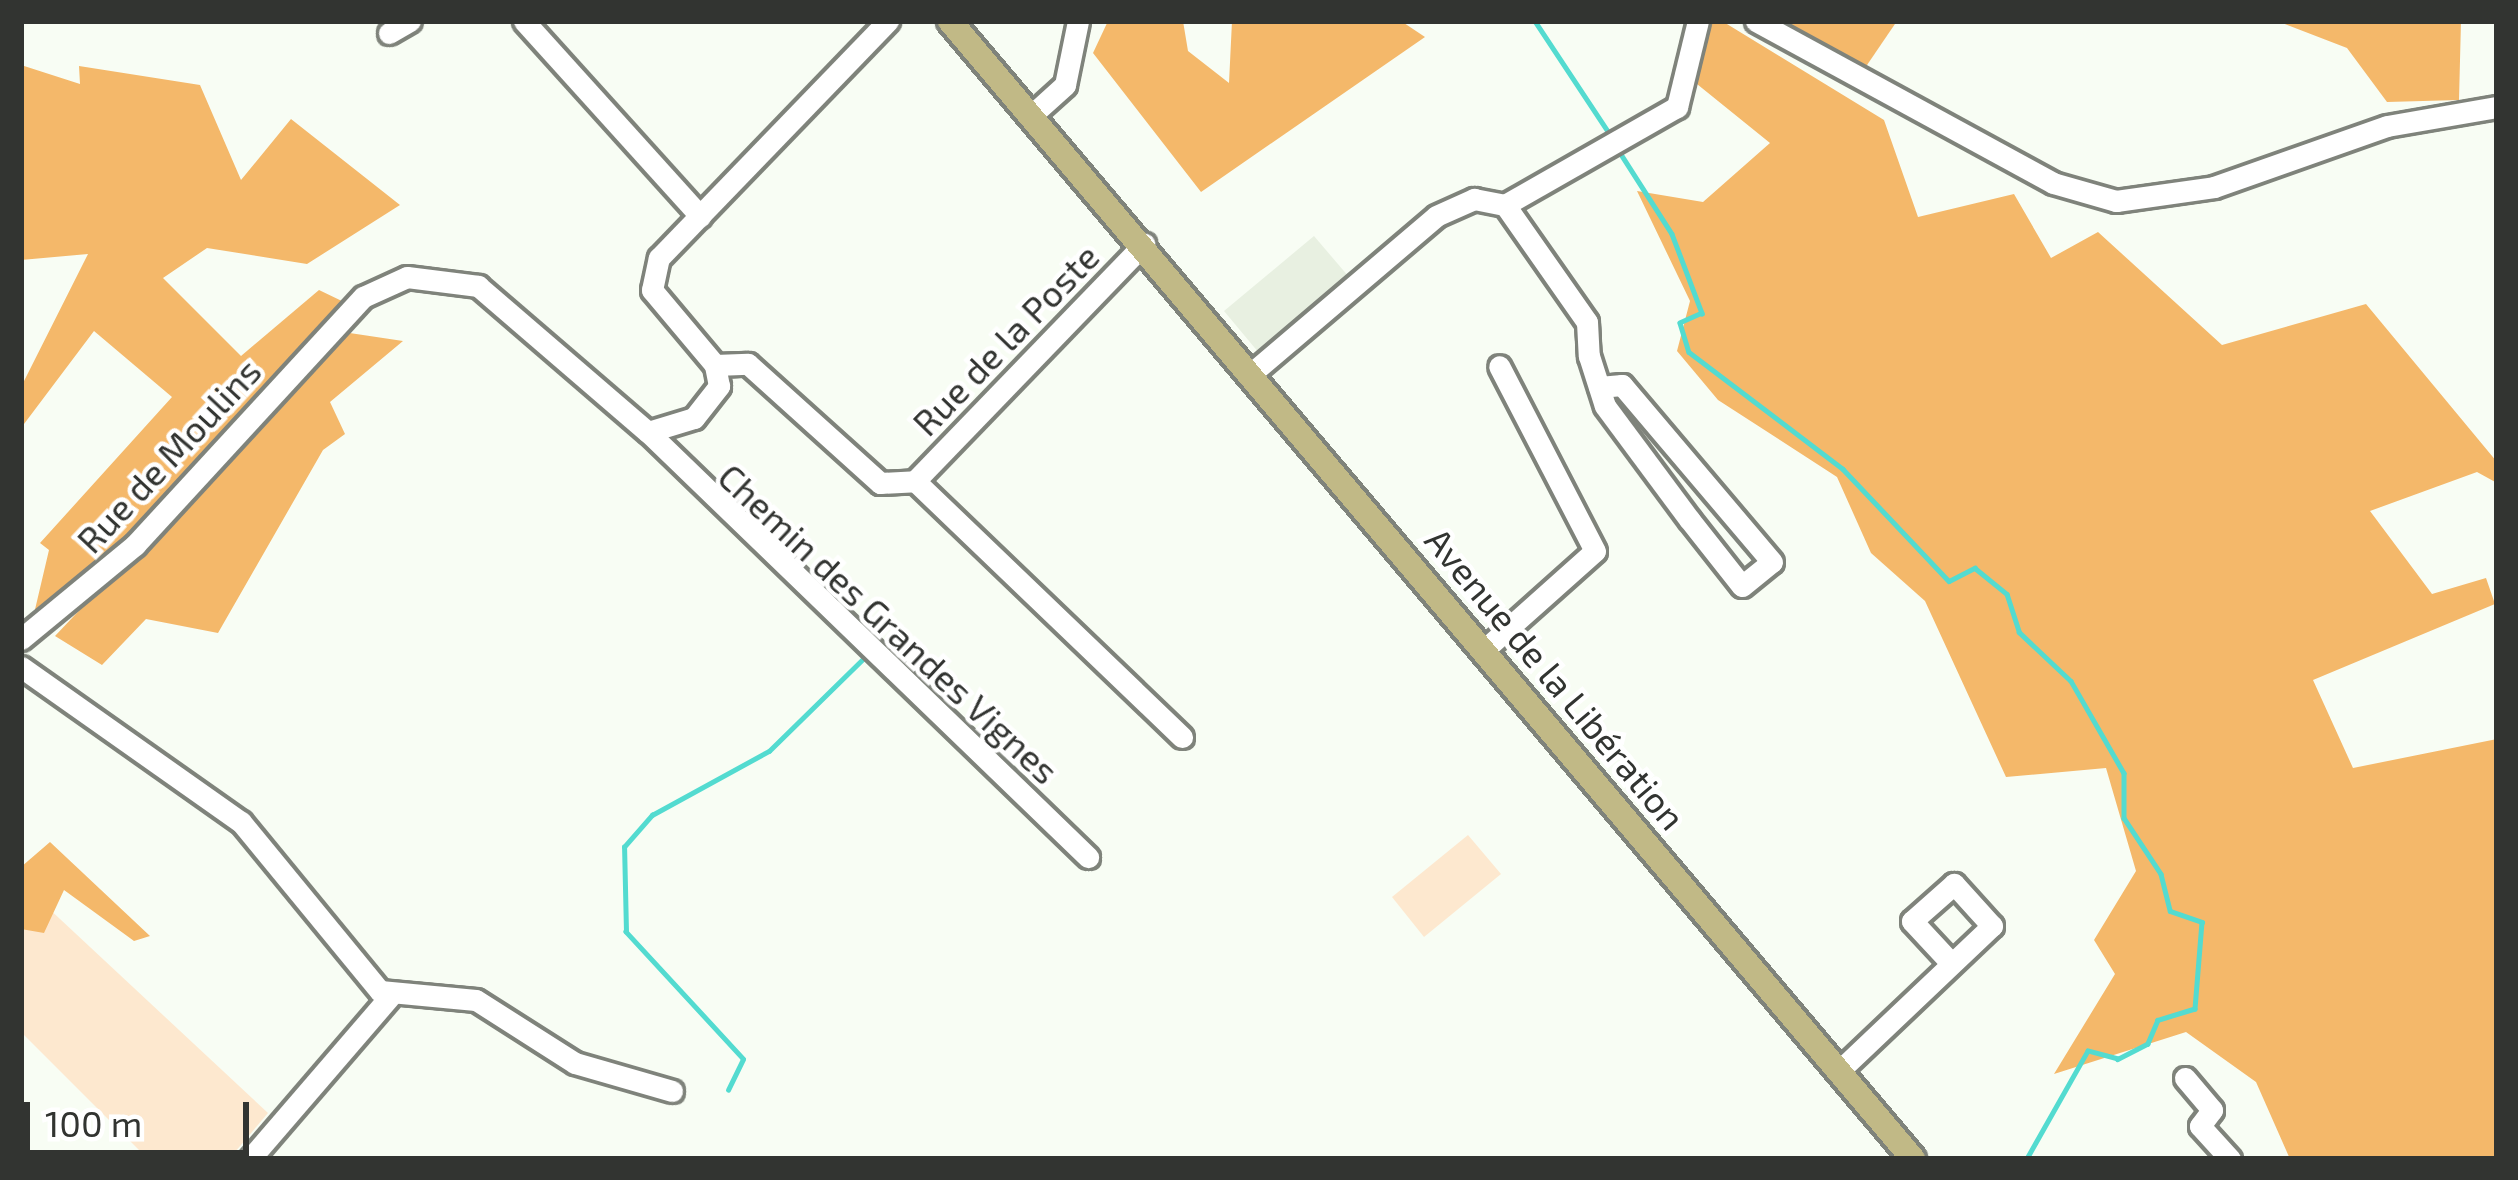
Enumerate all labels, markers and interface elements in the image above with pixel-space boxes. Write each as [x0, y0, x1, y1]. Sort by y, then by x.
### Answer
street label: Rue de la Poste [903, 234, 1107, 444]
street label: Rue de Moulins [67, 349, 269, 561]
street label: Chemin des Grandes Vignes [710, 454, 1068, 792]
street label: Avenue de la Libération [1417, 518, 1695, 838]
scale bar [30, 1078, 255, 1152]
text: 100 m [45, 1101, 142, 1144]

